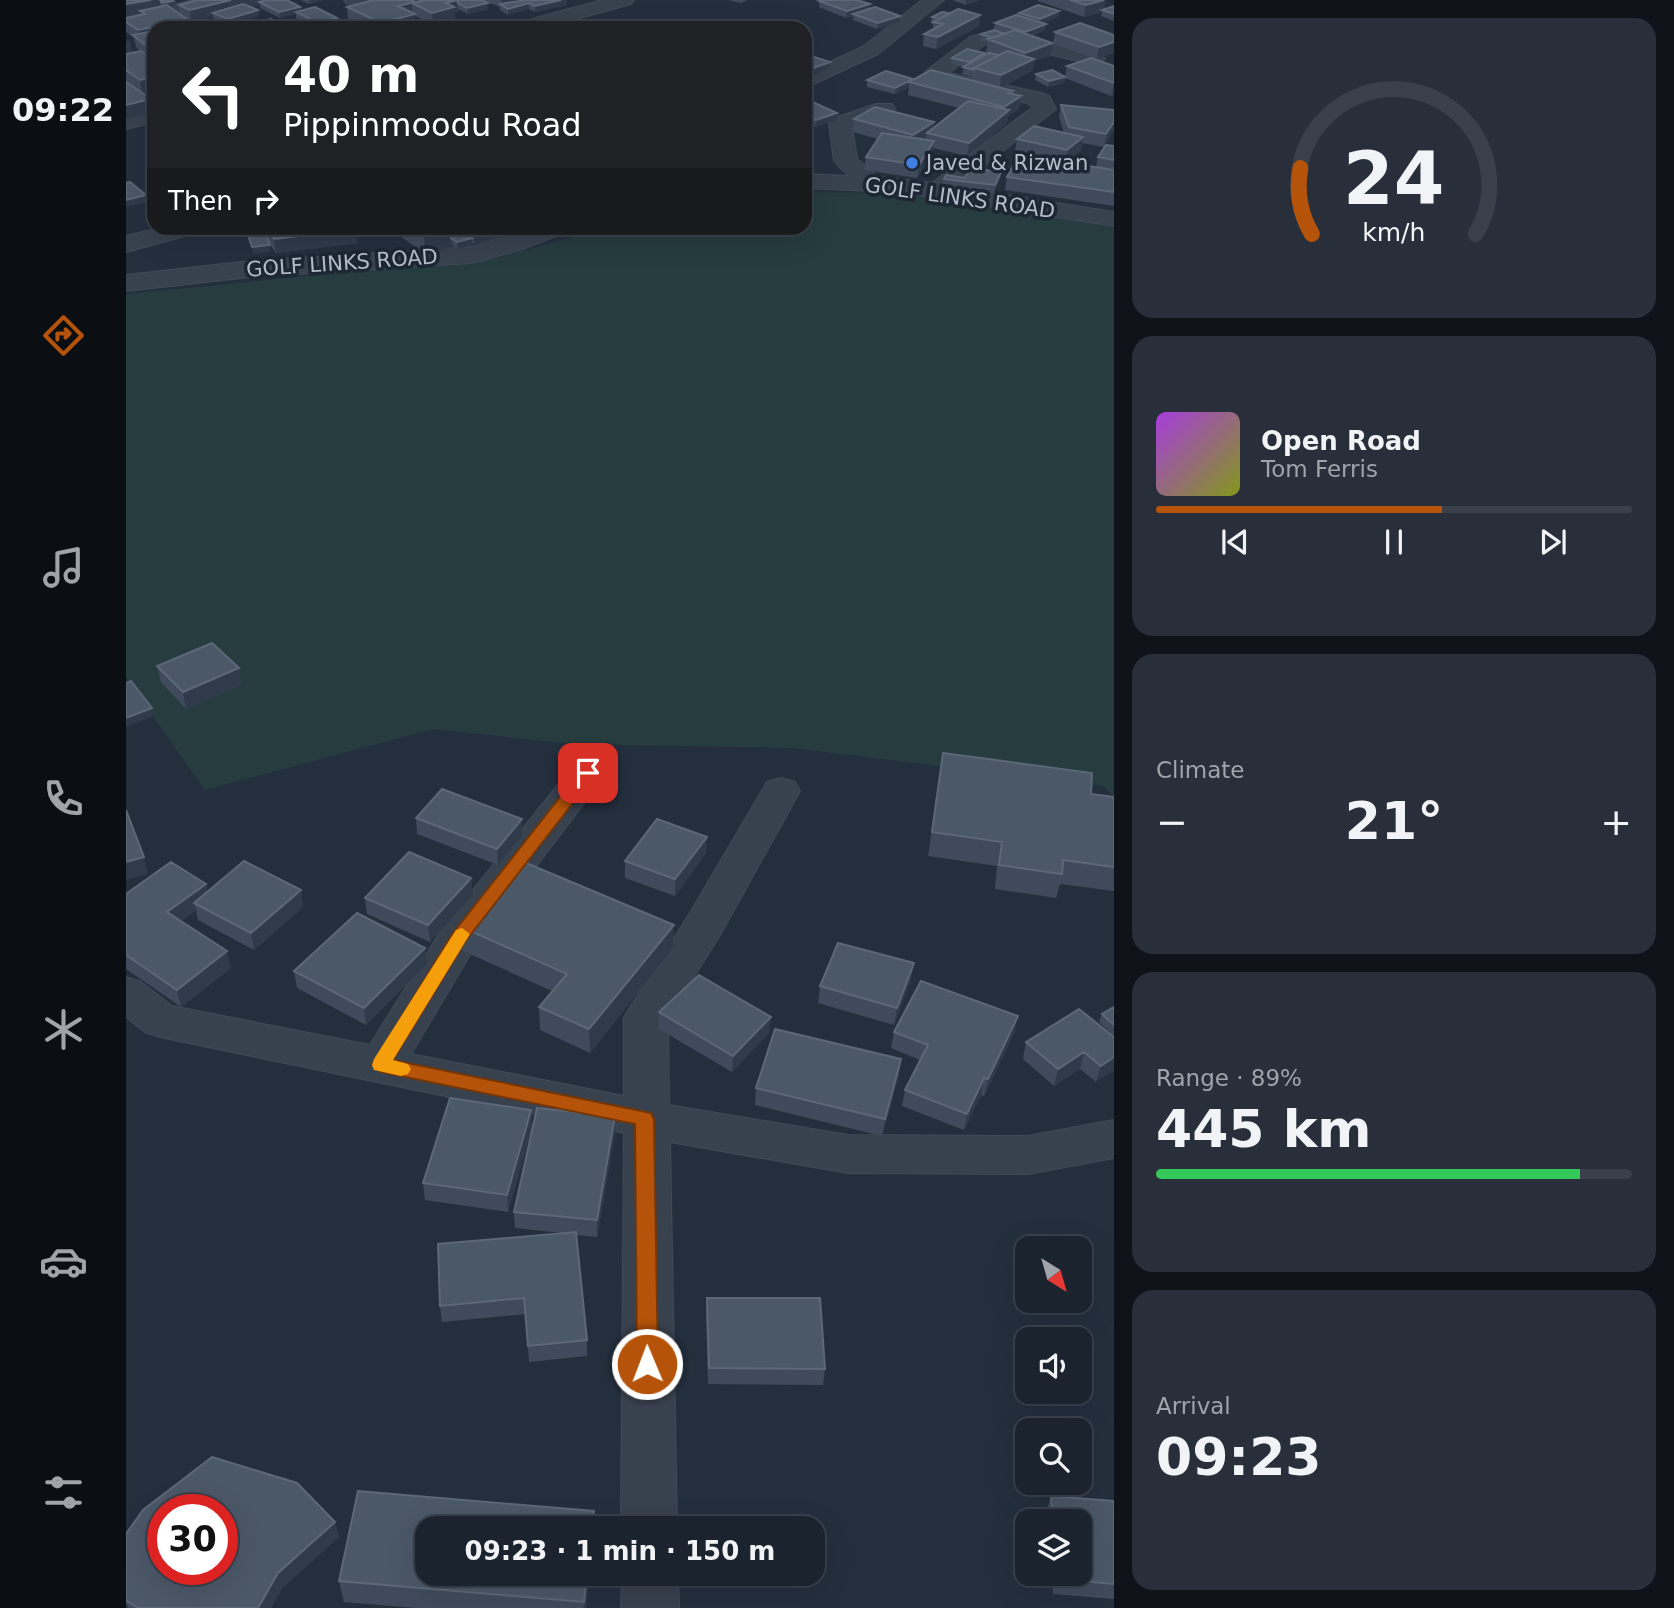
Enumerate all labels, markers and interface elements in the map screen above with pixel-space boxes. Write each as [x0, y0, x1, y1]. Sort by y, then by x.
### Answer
text: 40 m [283, 47, 419, 104]
icon: left [168, 49, 259, 140]
text: 09:22 [12, 91, 114, 129]
text: Pippinmoodu Road [283, 106, 582, 144]
text: 24 [1343, 136, 1445, 221]
place label: Javed & Rizwan [924, 151, 1088, 175]
marker: Javed & Rizwan [904, 155, 920, 171]
street label: GOLF LINKS ROAD [863, 173, 1057, 223]
icon: right [247, 182, 285, 220]
text: Then [168, 186, 233, 216]
text: km/h [1362, 218, 1426, 247]
street label: GOLF LINKS ROAD [245, 244, 439, 282]
icon: directions [39, 311, 88, 360]
text: Open Road [1261, 426, 1421, 456]
text: Tom Ferris [1261, 456, 1378, 482]
icon: previous [1216, 523, 1254, 561]
icon: pause [1375, 523, 1413, 561]
icon: next [1534, 523, 1572, 561]
icon: music [39, 543, 88, 592]
pin [558, 743, 618, 803]
icon: arrive [569, 754, 607, 792]
text: Climate [1156, 757, 1245, 783]
icon: phone [39, 774, 88, 823]
text: 21° [1345, 791, 1443, 851]
text: − [1156, 800, 1188, 844]
text: + [1600, 800, 1632, 844]
icon: climate [39, 1005, 88, 1054]
text: Range · 89% [1156, 1065, 1302, 1091]
text: 445 km [1156, 1099, 1371, 1159]
north arrow [1015, 1236, 1092, 1312]
map controls [1015, 1236, 1092, 1586]
icon: car [39, 1237, 88, 1286]
position arrow [610, 1327, 684, 1401]
button: sound [1015, 1327, 1092, 1404]
text: Arrival [1156, 1393, 1231, 1419]
button: search [1015, 1418, 1092, 1495]
text: 09:23 [1156, 1427, 1322, 1487]
icon: filters [39, 1468, 88, 1517]
speed limit sign: 30 [147, 1494, 238, 1585]
button: layers [1015, 1509, 1092, 1586]
text: 09:23 · 1 min · 150 m [465, 1536, 775, 1566]

